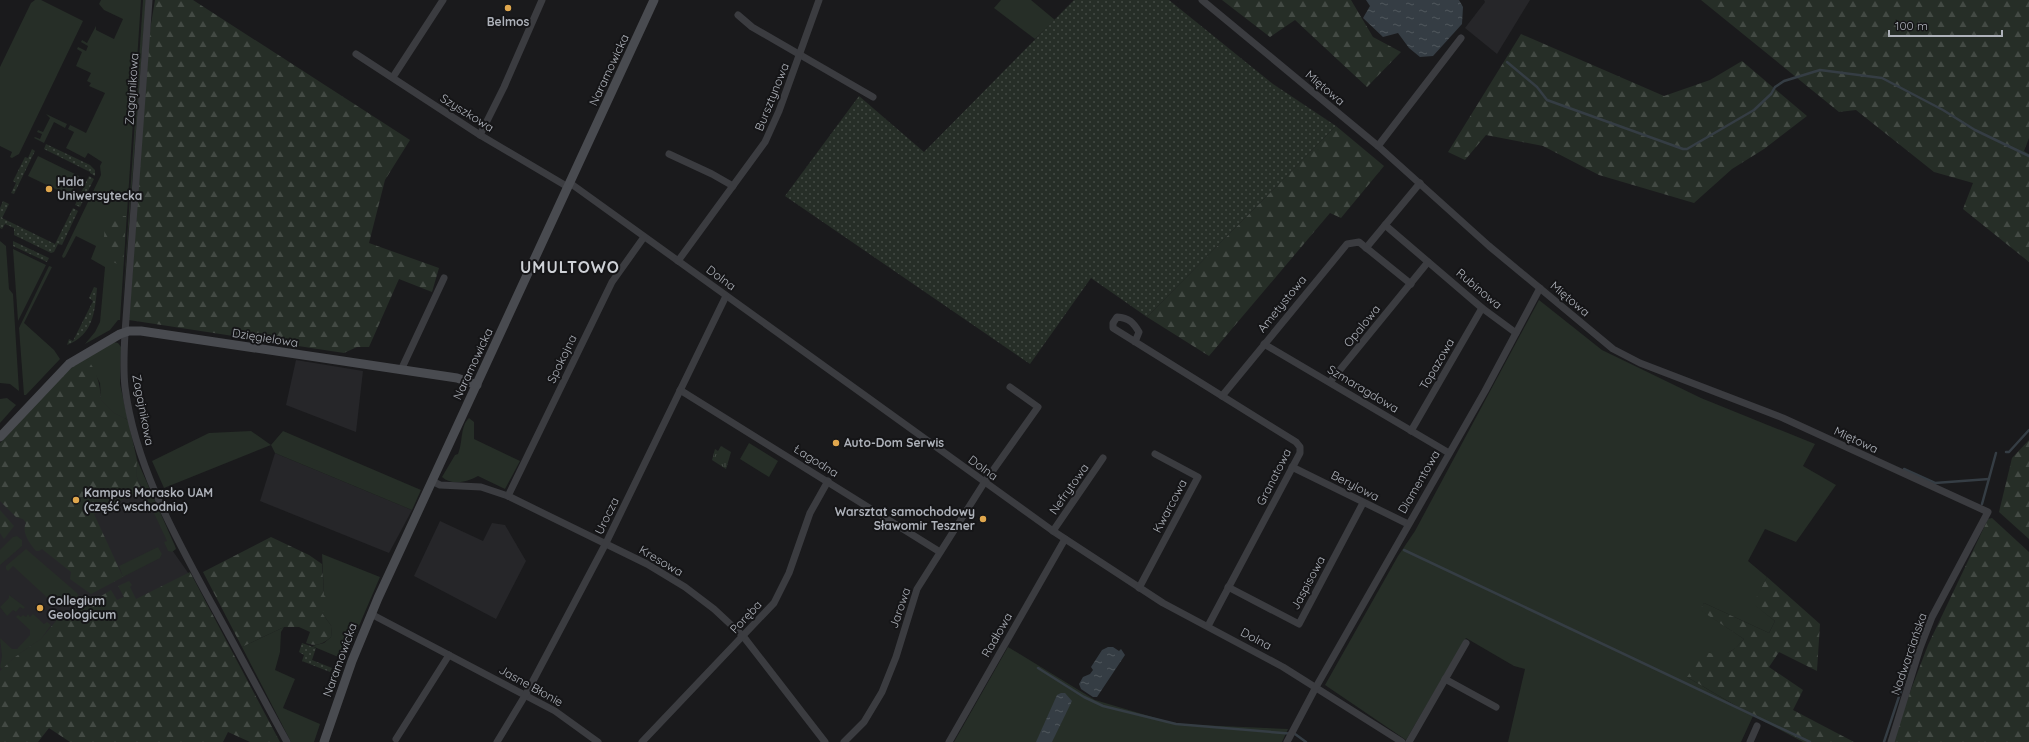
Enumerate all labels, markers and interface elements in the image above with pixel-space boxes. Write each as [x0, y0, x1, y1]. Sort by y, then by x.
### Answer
marker: Belmos [503, 3, 513, 13]
scale bar [1889, 12, 2002, 38]
place label: Belmos [487, 14, 529, 29]
text: 100 m [1895, 18, 1928, 33]
street label: Naramowicka [585, 32, 632, 108]
street label: Zagajnikowa [122, 52, 142, 126]
street label: Bursztynowa [751, 61, 792, 133]
street label: Miętowa [1303, 67, 1348, 108]
street label: Szyszkowa [438, 90, 497, 135]
place label: Hala Uniwersytecka [57, 174, 142, 203]
marker: Hala Uniwersytecka [44, 184, 54, 194]
district label: UMULTOWO [520, 257, 620, 277]
street label: Dolna [704, 262, 739, 293]
street label: Rubinowa [1453, 265, 1505, 312]
street label: Ametystowa [1254, 272, 1309, 335]
street label: Miętowa [1548, 278, 1593, 319]
street label: Opalowa [1340, 302, 1383, 350]
street label: Dzięgielowa [231, 325, 299, 350]
street label: Naramowicka [449, 326, 496, 402]
street label: Spokojna [543, 332, 580, 385]
street label: Topazowa [1416, 335, 1457, 392]
street label: Szmaragdowa [1325, 361, 1402, 416]
street label: Zagajnikowa [129, 373, 158, 447]
street label: Miętowa [1832, 423, 1881, 456]
place label: Auto-Dom Serwis [844, 435, 944, 450]
marker: Auto-Dom Serwis [831, 438, 841, 448]
street label: Łagodna [791, 441, 842, 480]
street label: Granatowa [1253, 446, 1294, 508]
street label: Diamentowa [1394, 447, 1443, 516]
street label: Dolna [966, 452, 1001, 483]
street label: Nefrytowa [1046, 460, 1092, 517]
street label: Berylowa [1329, 467, 1382, 504]
street label: Kwarcowa [1149, 476, 1190, 535]
place label: Kampus Morasko UAM (część wschodnia) [84, 485, 213, 514]
marker: Kampus Morasko UAM (część wschodnia) [71, 495, 81, 505]
street label: Urocza [591, 495, 622, 537]
place label: Warsztat samochodowy Sławomir Teszner [835, 504, 975, 533]
marker: Warsztat samochodowy Sławomir Teszner [978, 514, 988, 524]
street label: Kresowa [637, 542, 686, 579]
street label: Jaspisowa [1287, 553, 1328, 612]
street label: Jarowa [886, 585, 913, 630]
place label: Collegium Geologicum [48, 593, 116, 622]
street label: Poręba [727, 597, 765, 636]
marker: Collegium Geologicum [35, 603, 45, 613]
street label: Radłowa [978, 610, 1015, 660]
street label: Nadwarciańska [1887, 611, 1930, 697]
street label: Naramowicka [319, 621, 360, 699]
street label: Dolna [1238, 624, 1274, 653]
street label: Jasne Błonie [497, 662, 566, 709]

